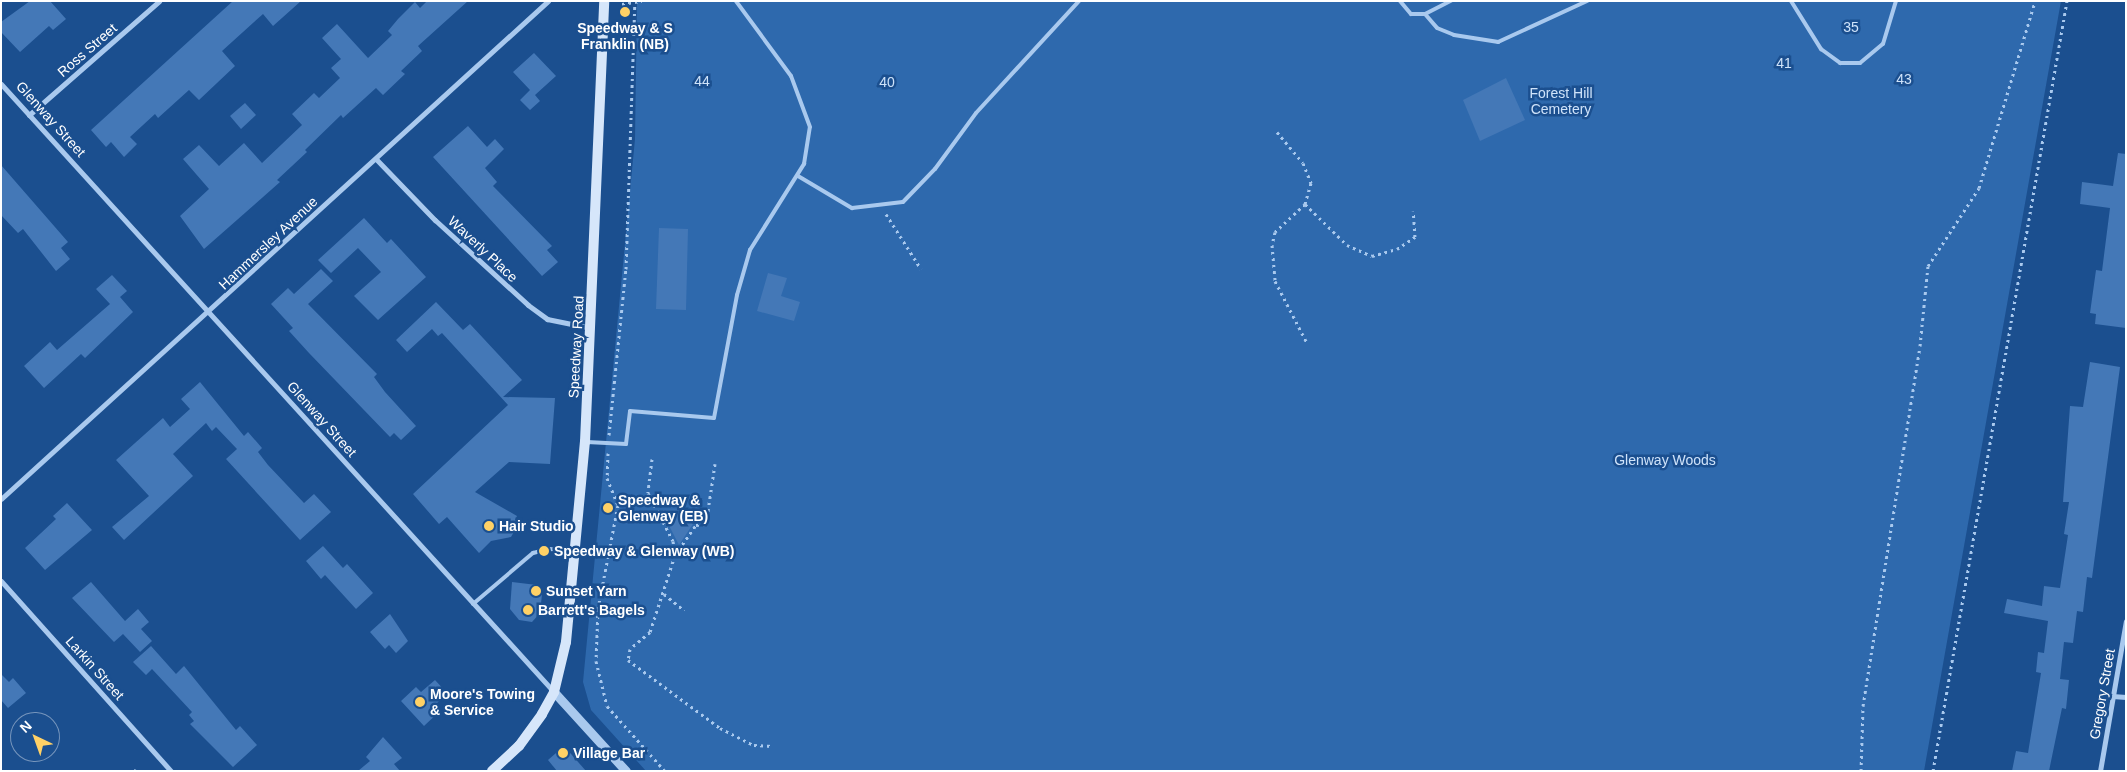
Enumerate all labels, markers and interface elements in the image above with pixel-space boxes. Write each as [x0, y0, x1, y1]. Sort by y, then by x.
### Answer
marker: Speedway & S Franklin (NB) [619, 6, 631, 18]
park label: 35 [1843, 19, 1859, 35]
street label: Ross Street [54, 20, 120, 80]
place label: Speedway & S Franklin (NB) [577, 20, 673, 52]
park label: 41 [1776, 55, 1792, 71]
park label: 43 [1896, 71, 1912, 87]
park label: 44 [694, 73, 710, 89]
park label: 40 [879, 74, 895, 90]
street label: Glenway Street [13, 78, 89, 160]
park label: Forest Hill Cemetery [1529, 85, 1593, 118]
street label: Hammersley Avenue [215, 193, 321, 293]
street label: Waverly Place [445, 213, 521, 285]
street label: Speedway Road [565, 295, 587, 399]
street label: Glenway Street [284, 378, 360, 460]
park label: Glenway Woods [1614, 452, 1716, 468]
place label: Speedway & Glenway (EB) [618, 492, 708, 524]
marker: Speedway & Glenway (EB) [602, 502, 614, 514]
place label: Hair Studio [499, 518, 574, 534]
marker: Hair Studio [483, 520, 495, 532]
place label: Speedway & Glenway (WB) [554, 543, 734, 559]
marker: Speedway & Glenway (WB) [538, 545, 550, 557]
place label: Sunset Yarn [546, 583, 627, 599]
marker: Sunset Yarn [530, 585, 542, 597]
place label: Barrett's Bagels [538, 602, 645, 618]
marker: Barrett's Bagels [522, 604, 534, 616]
street label: Larkin Street [62, 633, 128, 703]
street label: Gregory Street [2086, 647, 2118, 741]
place label: Moore's Towing & Service [430, 686, 535, 719]
marker: Moore's Towing & Service [414, 696, 426, 708]
north arrow [10, 712, 60, 762]
text: N [17, 717, 35, 736]
place label: Village Bar [573, 745, 645, 761]
marker: Village Bar [557, 747, 569, 759]

